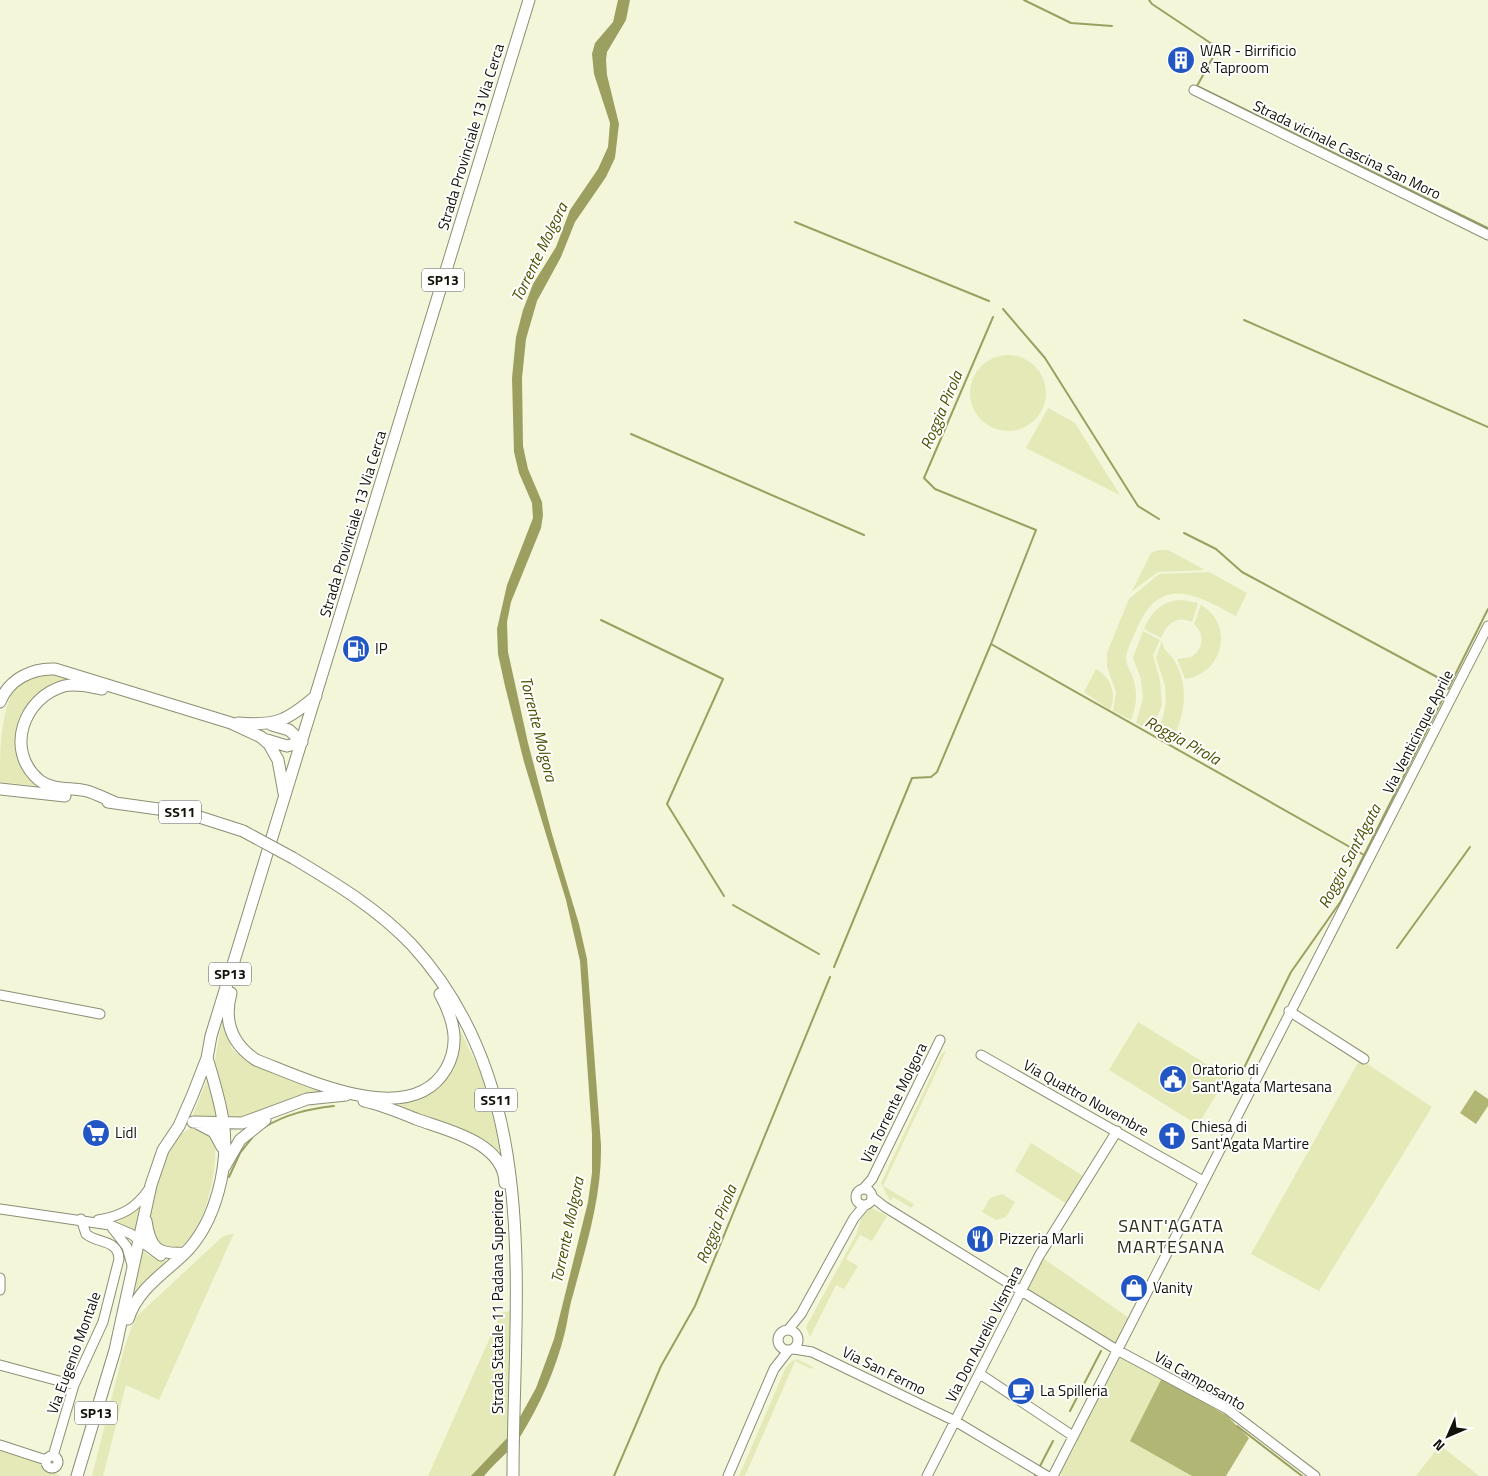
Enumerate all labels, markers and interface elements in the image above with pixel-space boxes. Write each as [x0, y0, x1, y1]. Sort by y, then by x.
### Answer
place label: WAR - Birrificio & Taproom [1200, 39, 1297, 79]
street label: Strada Provinciale 13 Via Cerca [431, 40, 510, 233]
building icon: WAR - Birrificio & Taproom [1166, 45, 1196, 75]
street label: Strada vicinale Cascina San Moro [1249, 94, 1445, 205]
water label: Torrente Molgora [505, 198, 574, 306]
road number: SP13 [422, 268, 464, 292]
water label: Roggia Pirola [914, 366, 969, 453]
street label: Strada Provinciale 13 Via Cerca [313, 427, 392, 620]
fuel station icon: IP [341, 634, 371, 664]
place label: IP [375, 637, 388, 660]
street label: Via Venticinque Aprile [1376, 666, 1459, 798]
water label: Torrente Molgora [514, 674, 564, 785]
water label: Roggia Pirola [1141, 709, 1226, 771]
water label: Roggia Sant'Agata [1311, 799, 1387, 912]
road number: SS11 [159, 800, 201, 824]
road number: SP13 [209, 962, 251, 986]
street label: Via Torrente Molgora [854, 1038, 933, 1167]
street label: Via Quattro Novembre [1019, 1053, 1153, 1142]
place label: Oratorio di Sant'Agata Martesana [1192, 1058, 1332, 1098]
public building icon: Oratorio di Sant'Agata Martesana [1158, 1064, 1188, 1094]
road number: SS11 [475, 1088, 517, 1112]
place label: Chiesa di Sant'Agata Martire [1191, 1115, 1309, 1155]
supermarket icon: Lidl [81, 1118, 111, 1148]
place label: Lidl [115, 1121, 137, 1144]
church icon: Chiesa di Sant'Agata Martire [1157, 1121, 1187, 1151]
water label: Torrente Molgora [544, 1174, 590, 1285]
water label: Roggia Pirola [689, 1180, 743, 1267]
street label: Strada Statale 11 Padana Superiore [486, 1190, 509, 1414]
district label: SANT'AGATA MARTESANA [1117, 1212, 1225, 1260]
restaurant icon: Pizzeria Marli [965, 1224, 995, 1254]
place label: Pizzeria Marli [999, 1227, 1084, 1250]
street label: Via Don Aurelio Vismara [939, 1261, 1028, 1406]
shop icon: Vanity [1119, 1273, 1149, 1303]
place label: Vanity [1153, 1276, 1193, 1299]
street label: Via Eugenio Montale [41, 1288, 106, 1417]
street label: Via San Fermo [838, 1340, 930, 1401]
street label: Via Camposanto [1150, 1345, 1250, 1416]
cafe icon: La Spilleria [1006, 1376, 1036, 1406]
place label: La Spilleria [1040, 1379, 1108, 1402]
road number: SP13 [75, 1402, 117, 1425]
north arrow [1423, 1411, 1473, 1461]
text: N [1428, 1435, 1449, 1456]

